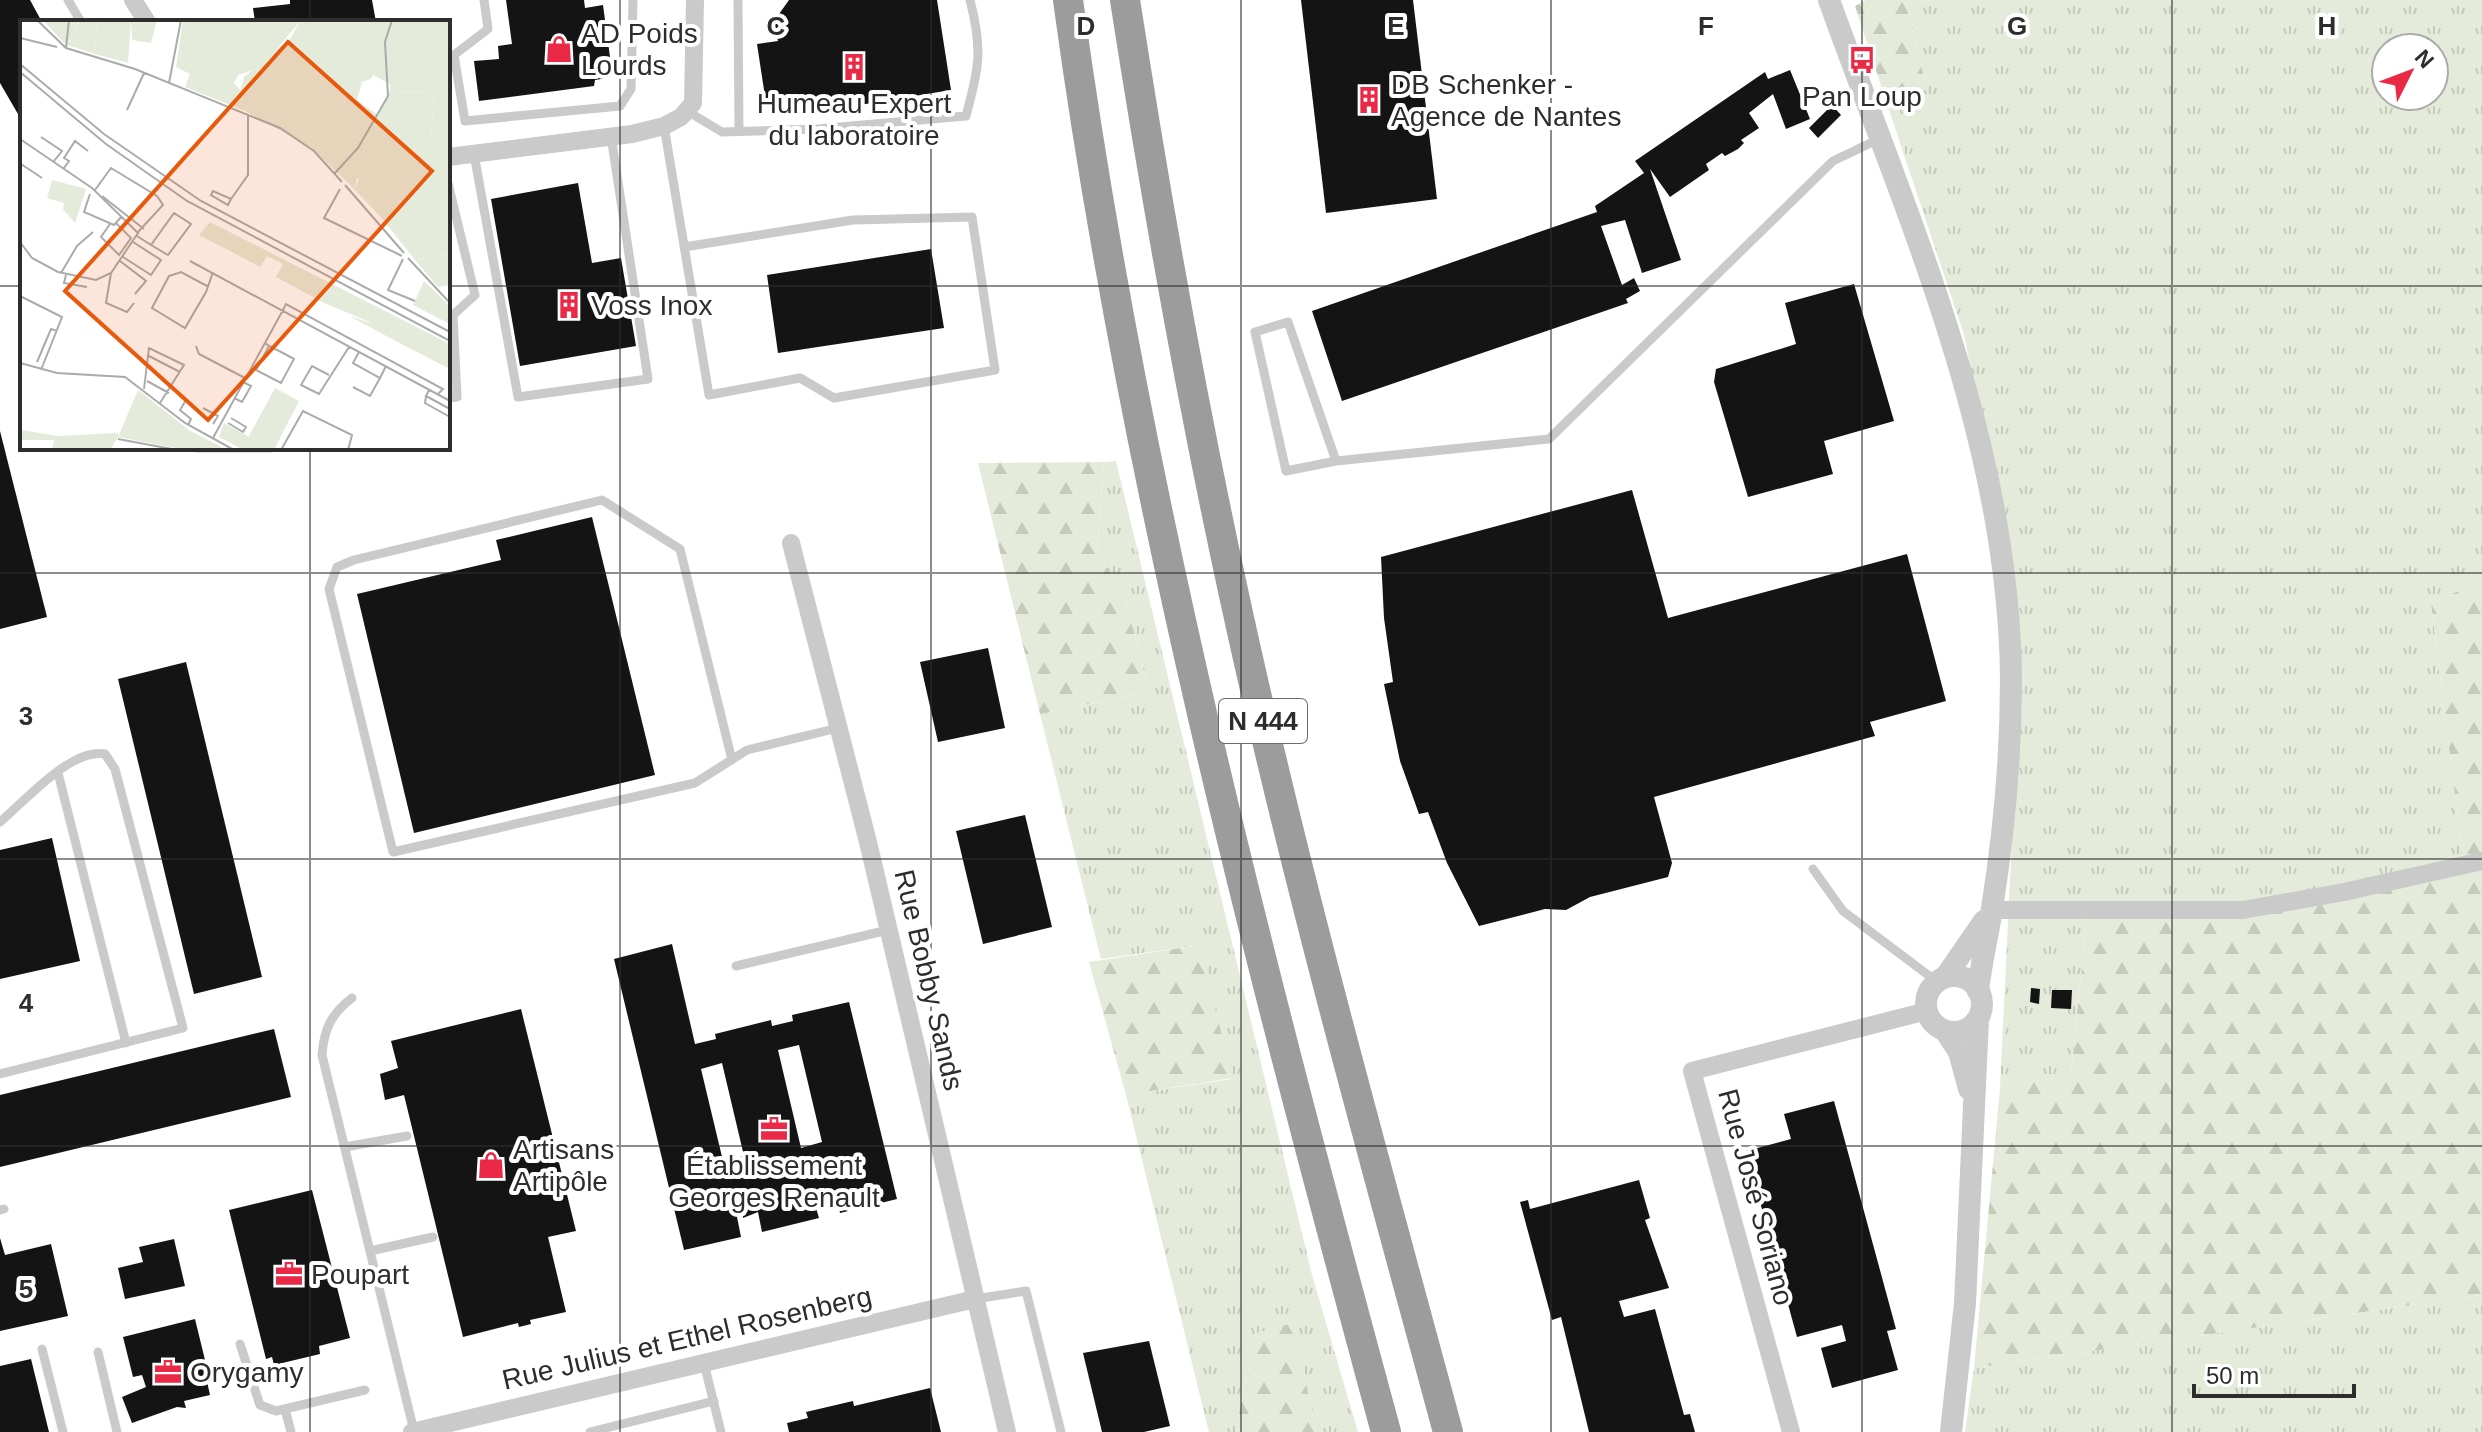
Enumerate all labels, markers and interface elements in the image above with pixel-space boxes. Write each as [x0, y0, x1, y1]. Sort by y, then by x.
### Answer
text: C [767, 11, 786, 41]
text: D [1077, 11, 1095, 41]
text: E [1387, 11, 1405, 41]
text: F [1698, 11, 1714, 41]
text: G [2007, 11, 2027, 41]
text: H [2318, 11, 2336, 41]
place label: AD Poids Lourds [581, 18, 698, 81]
inset map [20, 20, 450, 450]
north arrow [2370, 32, 2450, 112]
shop icon: AD Poids Lourds [544, 34, 574, 64]
bus stop icon: Pan Loup [1847, 45, 1877, 75]
text: N [2410, 45, 2439, 73]
building icon: Humeau Expert du laboratoire [839, 52, 869, 82]
place label: DB Schenker - Agence de Nantes [1391, 69, 1621, 132]
place label: Pan Loup [1802, 81, 1922, 112]
building icon: DB Schenker - Agence de Nantes [1354, 85, 1384, 115]
place label: Humeau Expert du laboratoire [757, 88, 951, 151]
building icon: Voss Inox [554, 290, 584, 320]
place label: Voss Inox [591, 290, 712, 321]
road number: N 444 [1219, 699, 1307, 743]
text: 3 [19, 701, 33, 731]
street label: Rue Bobby Sands [889, 867, 969, 1093]
text: 4 [19, 988, 34, 1018]
street label: Rue José Soriano [1712, 1085, 1800, 1309]
office icon: Établissement Georges Renault [759, 1114, 789, 1144]
place label: Artisans Artipôle [513, 1134, 614, 1197]
shop icon: Artisans Artipôle [476, 1150, 506, 1180]
place label: Établissement Georges Renault [668, 1150, 880, 1213]
office icon: Poupart [274, 1259, 304, 1289]
place label: Poupart [311, 1259, 409, 1290]
text: 5 [19, 1274, 33, 1304]
street label: Rue Julius et Ethel Rosenberg [499, 1280, 875, 1396]
scale bar [2194, 1348, 2354, 1398]
office icon: Orygamy [153, 1357, 183, 1387]
place label: Orygamy [190, 1357, 304, 1388]
text: 50 m [2206, 1362, 2259, 1389]

